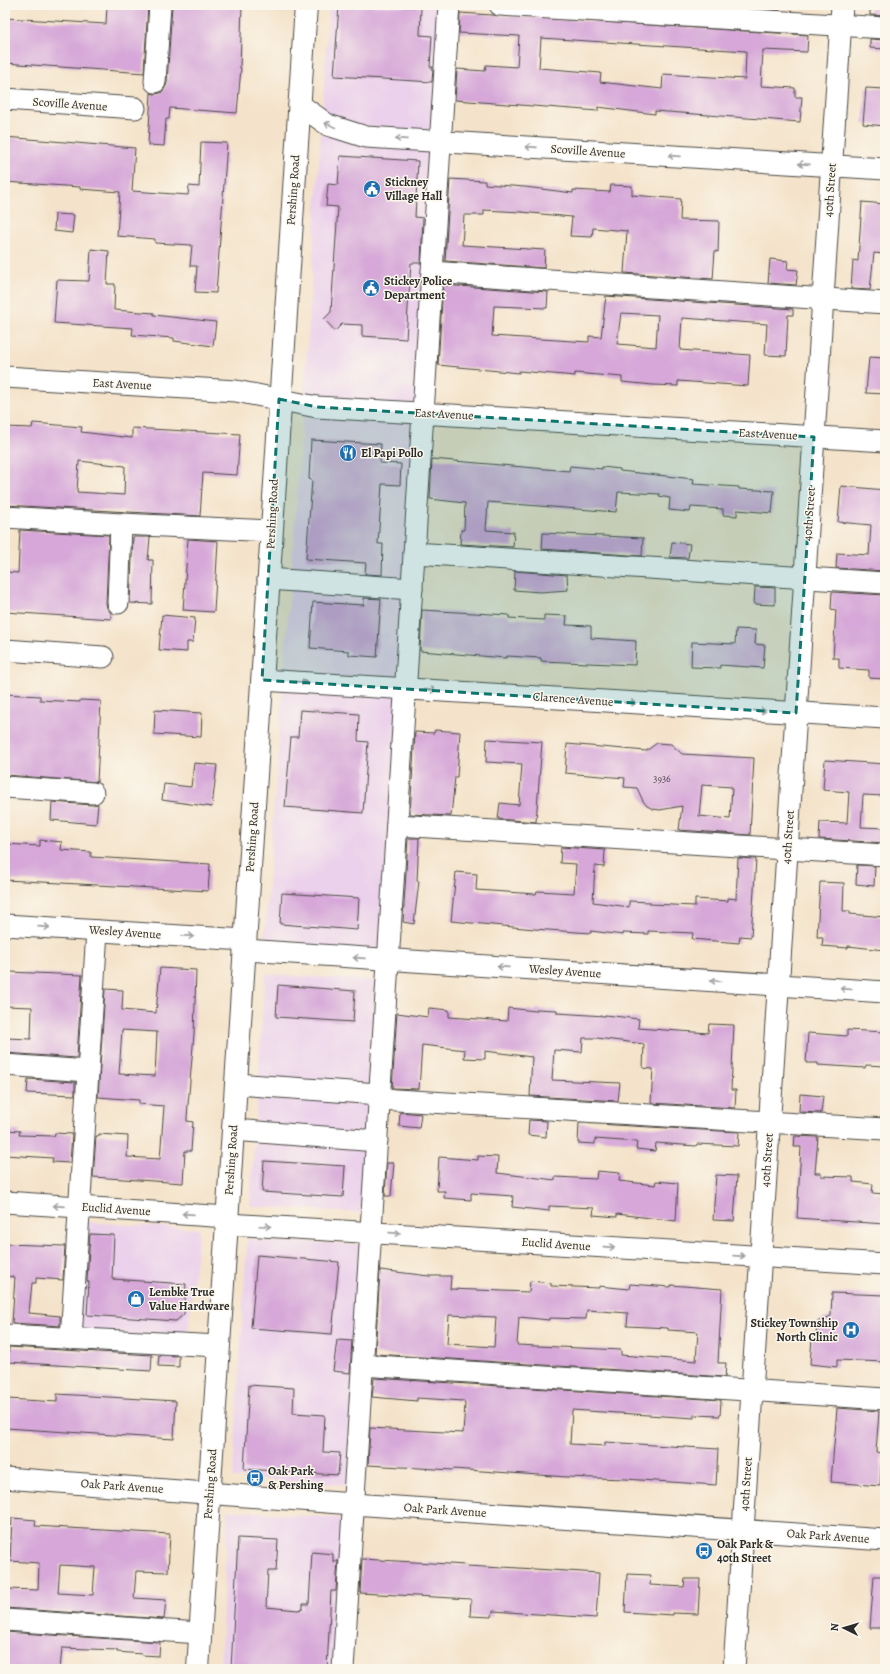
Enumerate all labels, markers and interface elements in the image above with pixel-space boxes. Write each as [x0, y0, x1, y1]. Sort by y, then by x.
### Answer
street label: Scoville Avenue [32, 93, 108, 115]
one-way arrow [324, 121, 336, 128]
one-way arrow [395, 136, 408, 143]
street label: Scoville Avenue [550, 140, 626, 162]
one-way arrow [525, 144, 538, 151]
one-way arrow [668, 153, 681, 160]
street label: Pershing Road [283, 154, 303, 226]
one-way arrow [798, 161, 811, 168]
street label: 40th Street [820, 162, 840, 218]
place label: Stickney Village Hall [384, 174, 443, 204]
public building icon: Stickney Village Hall [362, 179, 382, 199]
place label: Stickey Police Department [384, 273, 453, 303]
public building icon: Stickey Police Department [361, 278, 381, 298]
street label: East Avenue [92, 374, 152, 394]
street label: East Avenue [414, 404, 474, 424]
street label: East Avenue [738, 424, 798, 444]
restaurant icon: El Papi Pollo [338, 443, 358, 463]
place label: El Papi Pollo [361, 445, 423, 461]
street label: Pershing Road [262, 478, 282, 550]
street label: 40th Street [799, 486, 819, 542]
one-way arrow [294, 679, 307, 686]
one-way arrow [423, 687, 436, 694]
street label: Clarence Avenue [532, 688, 614, 710]
one-way arrow [623, 699, 636, 706]
one-way arrow [753, 707, 766, 714]
house number: 3936 [653, 772, 671, 785]
street label: Pershing Road [242, 801, 262, 873]
street label: 40th Street [778, 809, 798, 865]
street label: Wesley Avenue [87, 921, 162, 943]
one-way arrow [37, 924, 50, 931]
one-way arrow [181, 933, 194, 940]
one-way arrow [353, 954, 366, 961]
street label: Wesley Avenue [527, 960, 602, 982]
one-way arrow [497, 963, 510, 971]
one-way arrow [710, 977, 723, 985]
one-way arrow [840, 986, 853, 993]
street label: Pershing Road [221, 1124, 241, 1196]
street label: 40th Street [757, 1132, 777, 1188]
street label: Euclid Avenue [81, 1199, 151, 1219]
one-way arrow [52, 1202, 65, 1209]
one-way arrow [182, 1211, 195, 1218]
one-way arrow [258, 1222, 271, 1229]
one-way arrow [388, 1230, 401, 1237]
street label: Euclid Avenue [521, 1234, 591, 1254]
one-way arrow [602, 1244, 615, 1251]
one-way arrow [732, 1252, 745, 1259]
place label: Lembke True Value Hardware [148, 1284, 230, 1314]
shop icon: Lembke True Value Hardware [126, 1289, 146, 1309]
place label: Stickey Township North Clinic [750, 1315, 839, 1345]
hospital icon: Stickey Township North Clinic [841, 1320, 861, 1340]
street label: Pershing Road [200, 1448, 220, 1520]
street label: 40th Street [736, 1456, 756, 1512]
place label: Oak Park & Pershing [268, 1463, 324, 1493]
bus stop icon: Oak Park & Pershing [245, 1468, 265, 1488]
street label: Oak Park Avenue [80, 1475, 164, 1497]
street label: Oak Park Avenue [403, 1499, 487, 1521]
street label: Oak Park Avenue [786, 1525, 870, 1547]
place label: Oak Park & 40th Street [717, 1536, 774, 1566]
bus stop icon: Oak Park & 40th Street [694, 1541, 714, 1561]
north arrow [824, 1608, 864, 1648]
text: N [827, 1623, 842, 1632]

